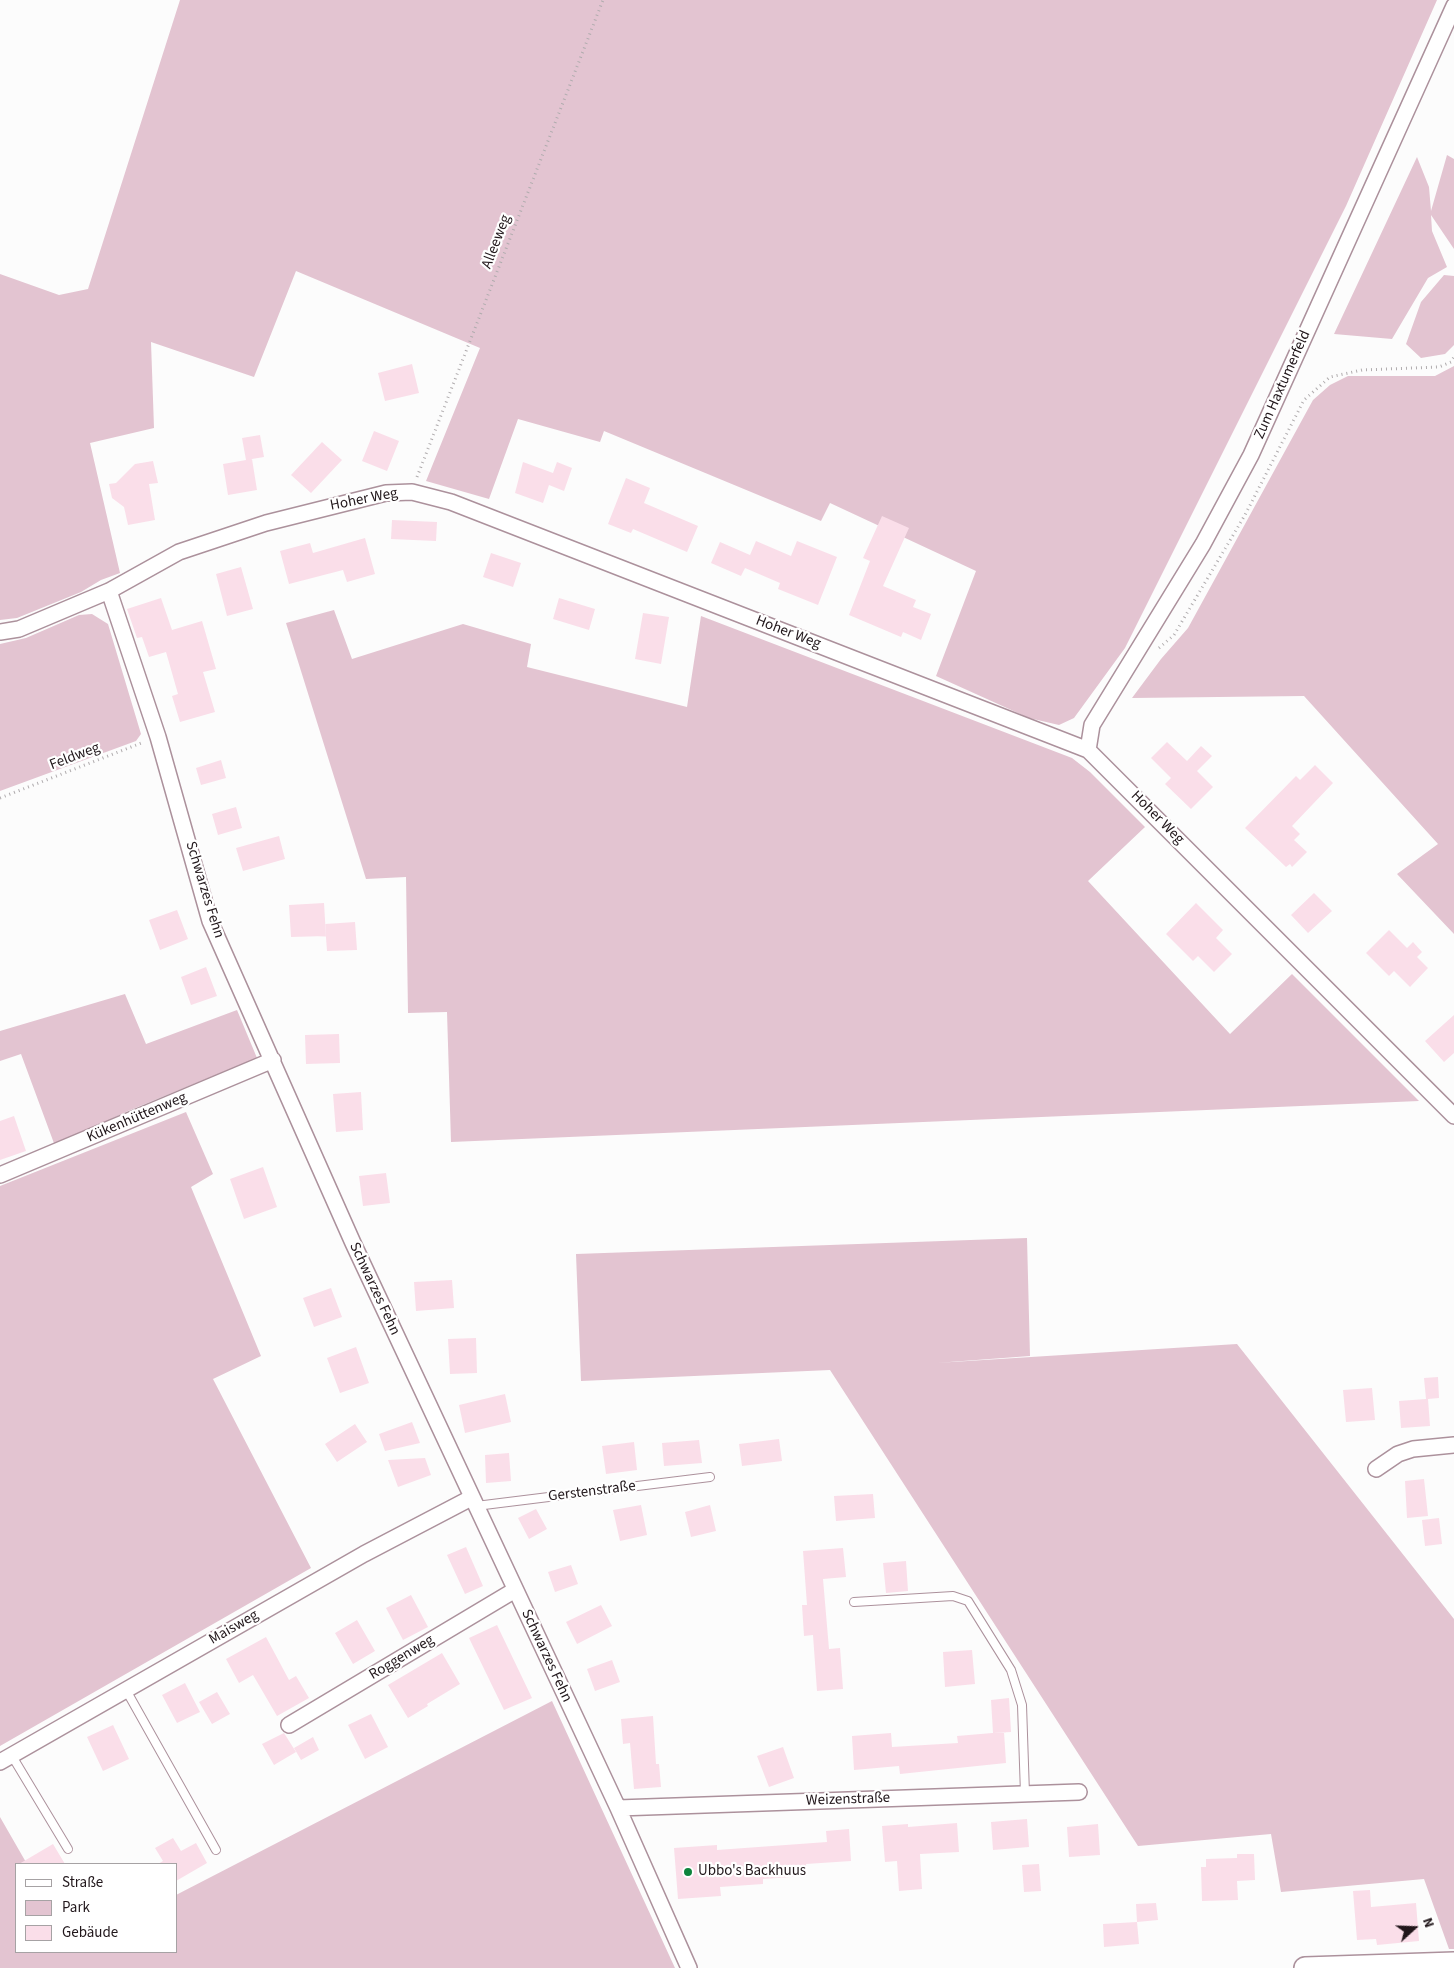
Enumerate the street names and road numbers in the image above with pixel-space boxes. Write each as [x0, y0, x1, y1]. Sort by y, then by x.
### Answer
street label: Alleeweg [479, 212, 515, 272]
street label: Zum Haxtumerfeld [1251, 328, 1315, 442]
street label: Hoher Weg [329, 485, 399, 515]
street label: Hoher Weg [753, 612, 823, 654]
street label: Feldweg [47, 739, 103, 775]
street label: Hoher Weg [1126, 787, 1188, 849]
street label: Schwarzes Fehn [181, 839, 227, 941]
street label: Kükenhüttenweg [84, 1089, 190, 1147]
street label: Schwarzes Fehn [345, 1240, 403, 1338]
street label: Gerstenstraße [547, 1478, 637, 1506]
street label: Maisweg [206, 1607, 262, 1649]
street label: Schwarzes Fehn [517, 1607, 575, 1705]
street label: Roggenweg [366, 1632, 438, 1684]
street label: Weizenstraße [806, 1790, 890, 1810]

